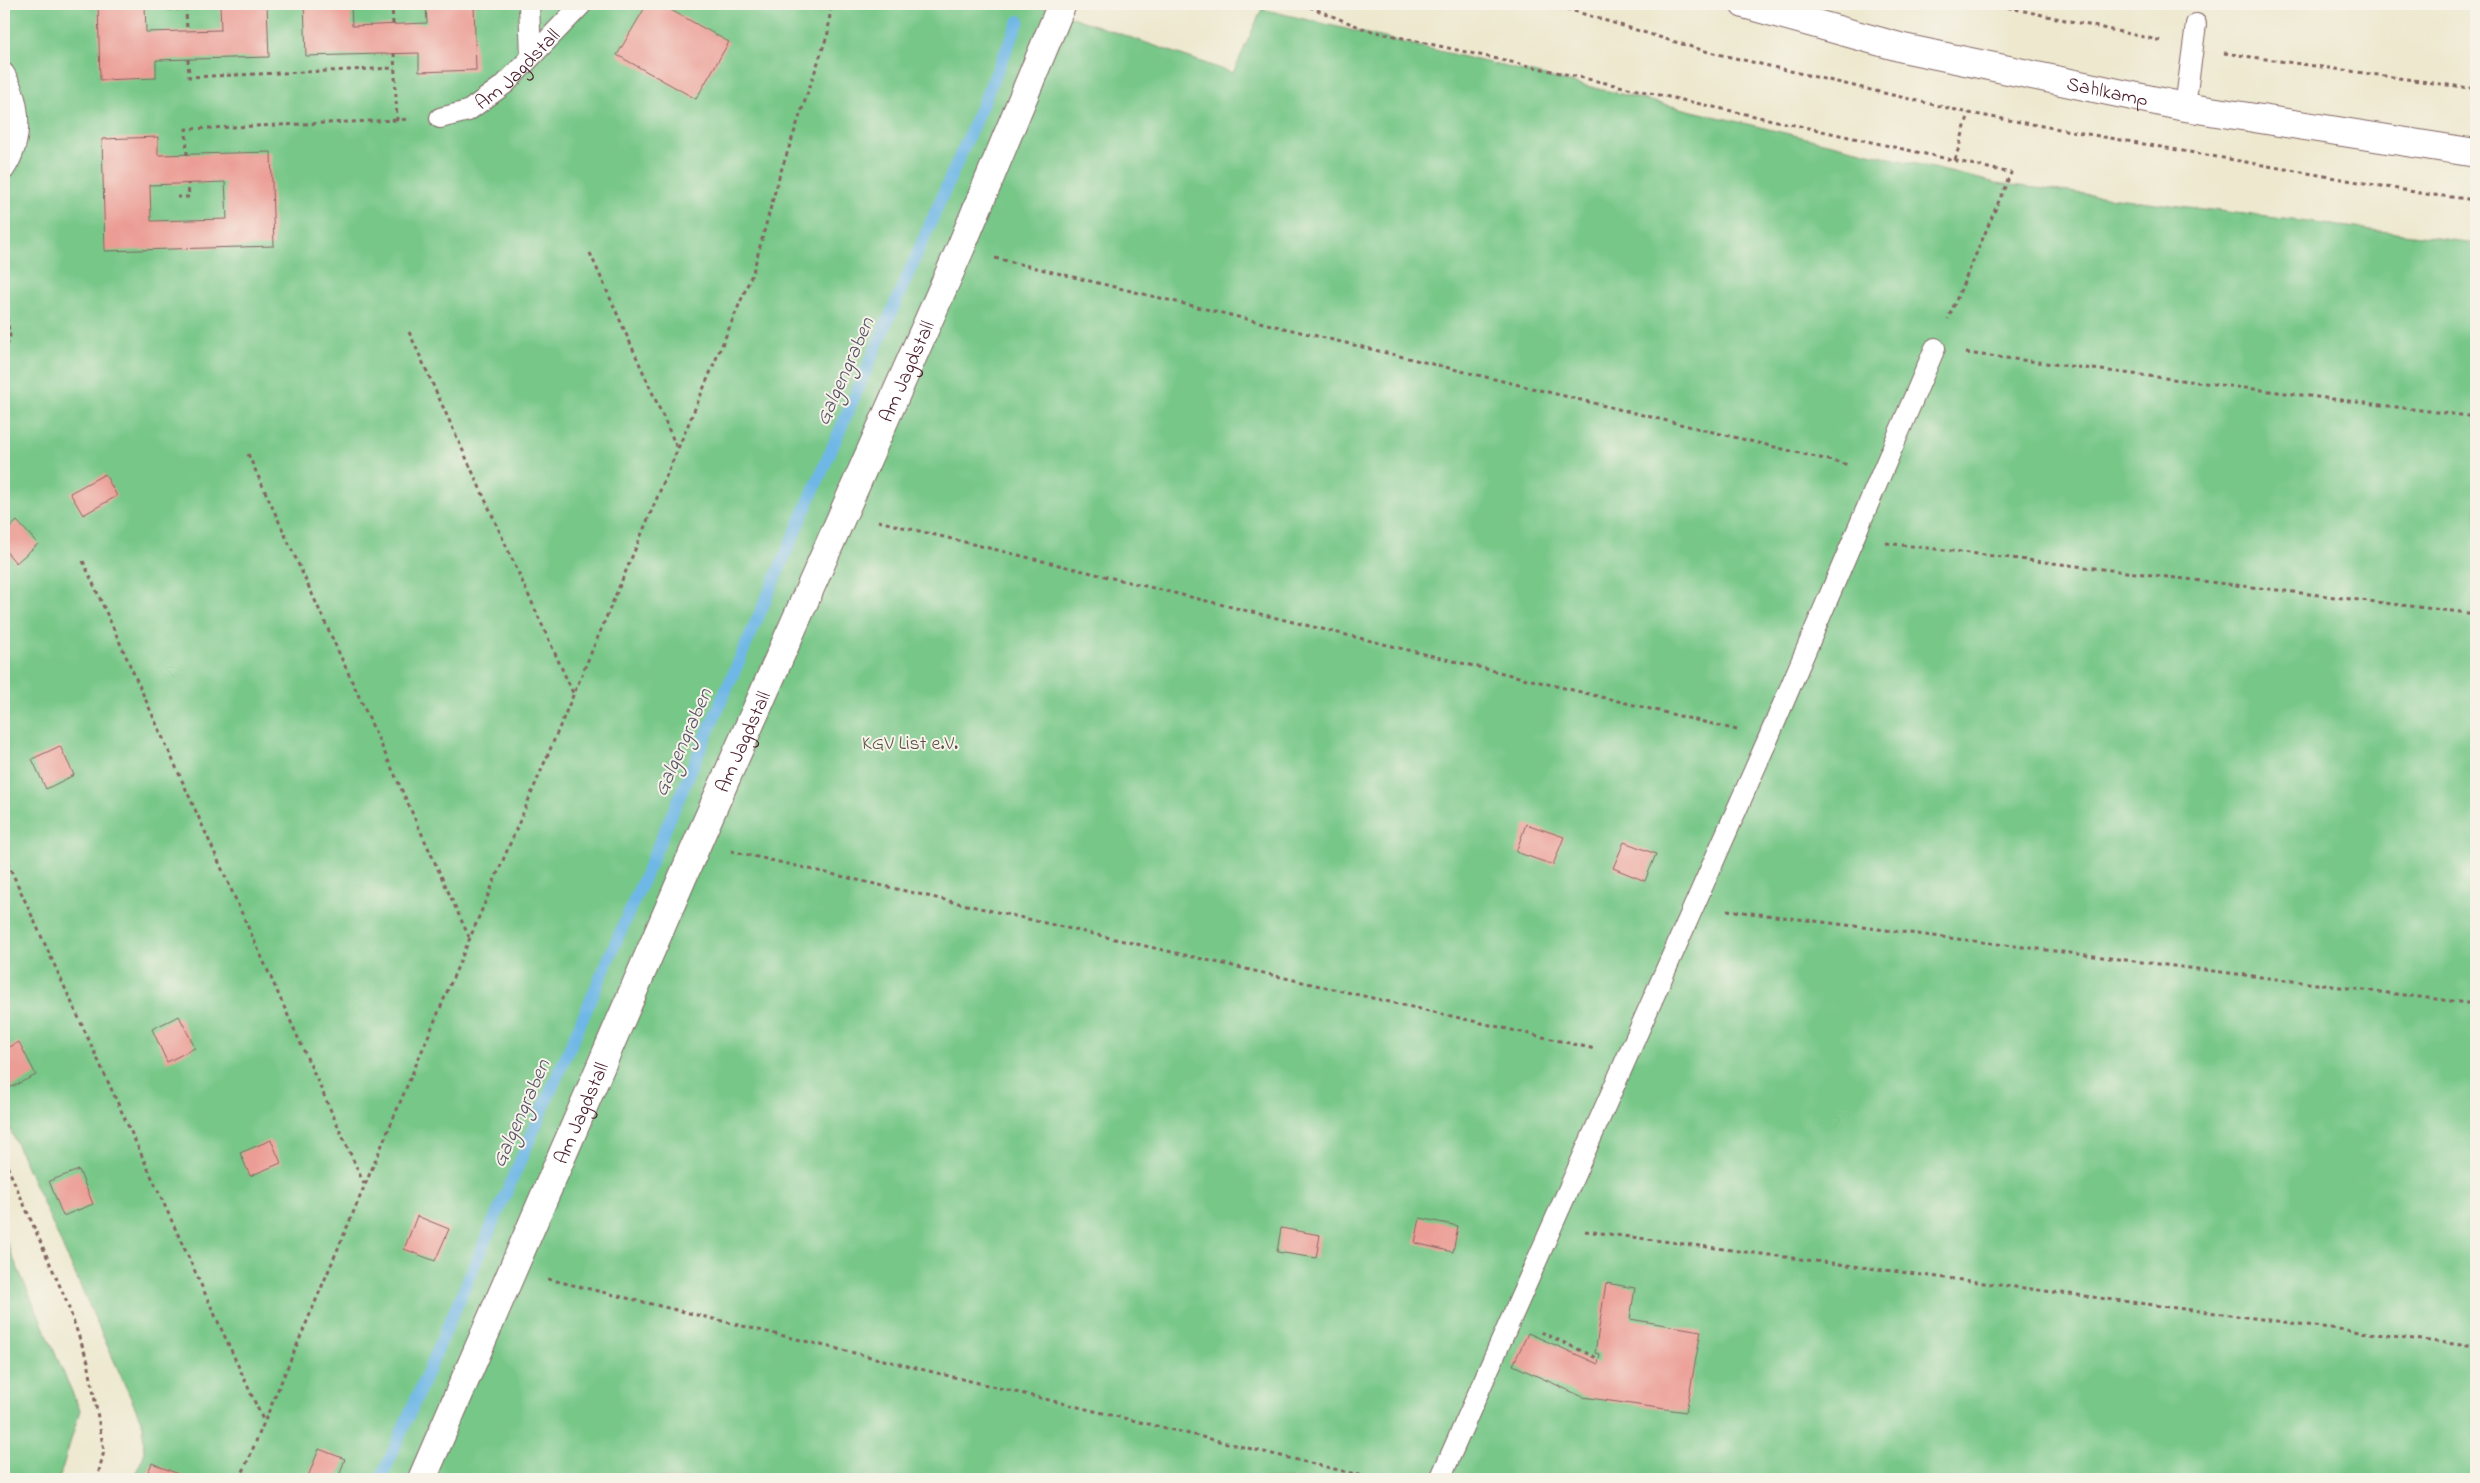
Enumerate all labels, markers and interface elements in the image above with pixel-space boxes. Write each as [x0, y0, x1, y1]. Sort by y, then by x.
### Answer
street label: Am Jagdstall [470, 23, 568, 118]
street label: Sahlkamp [2064, 71, 2151, 116]
water label: Galgengraben [809, 312, 884, 431]
street label: Am Jagdstall [873, 317, 944, 427]
water label: Galgengraben [647, 683, 722, 802]
street label: Am Jagdstall [709, 687, 780, 798]
park label: KGV List e.V. [862, 730, 958, 759]
water label: Galgengraben [485, 1054, 560, 1173]
street label: Am Jagdstall [548, 1058, 618, 1169]

